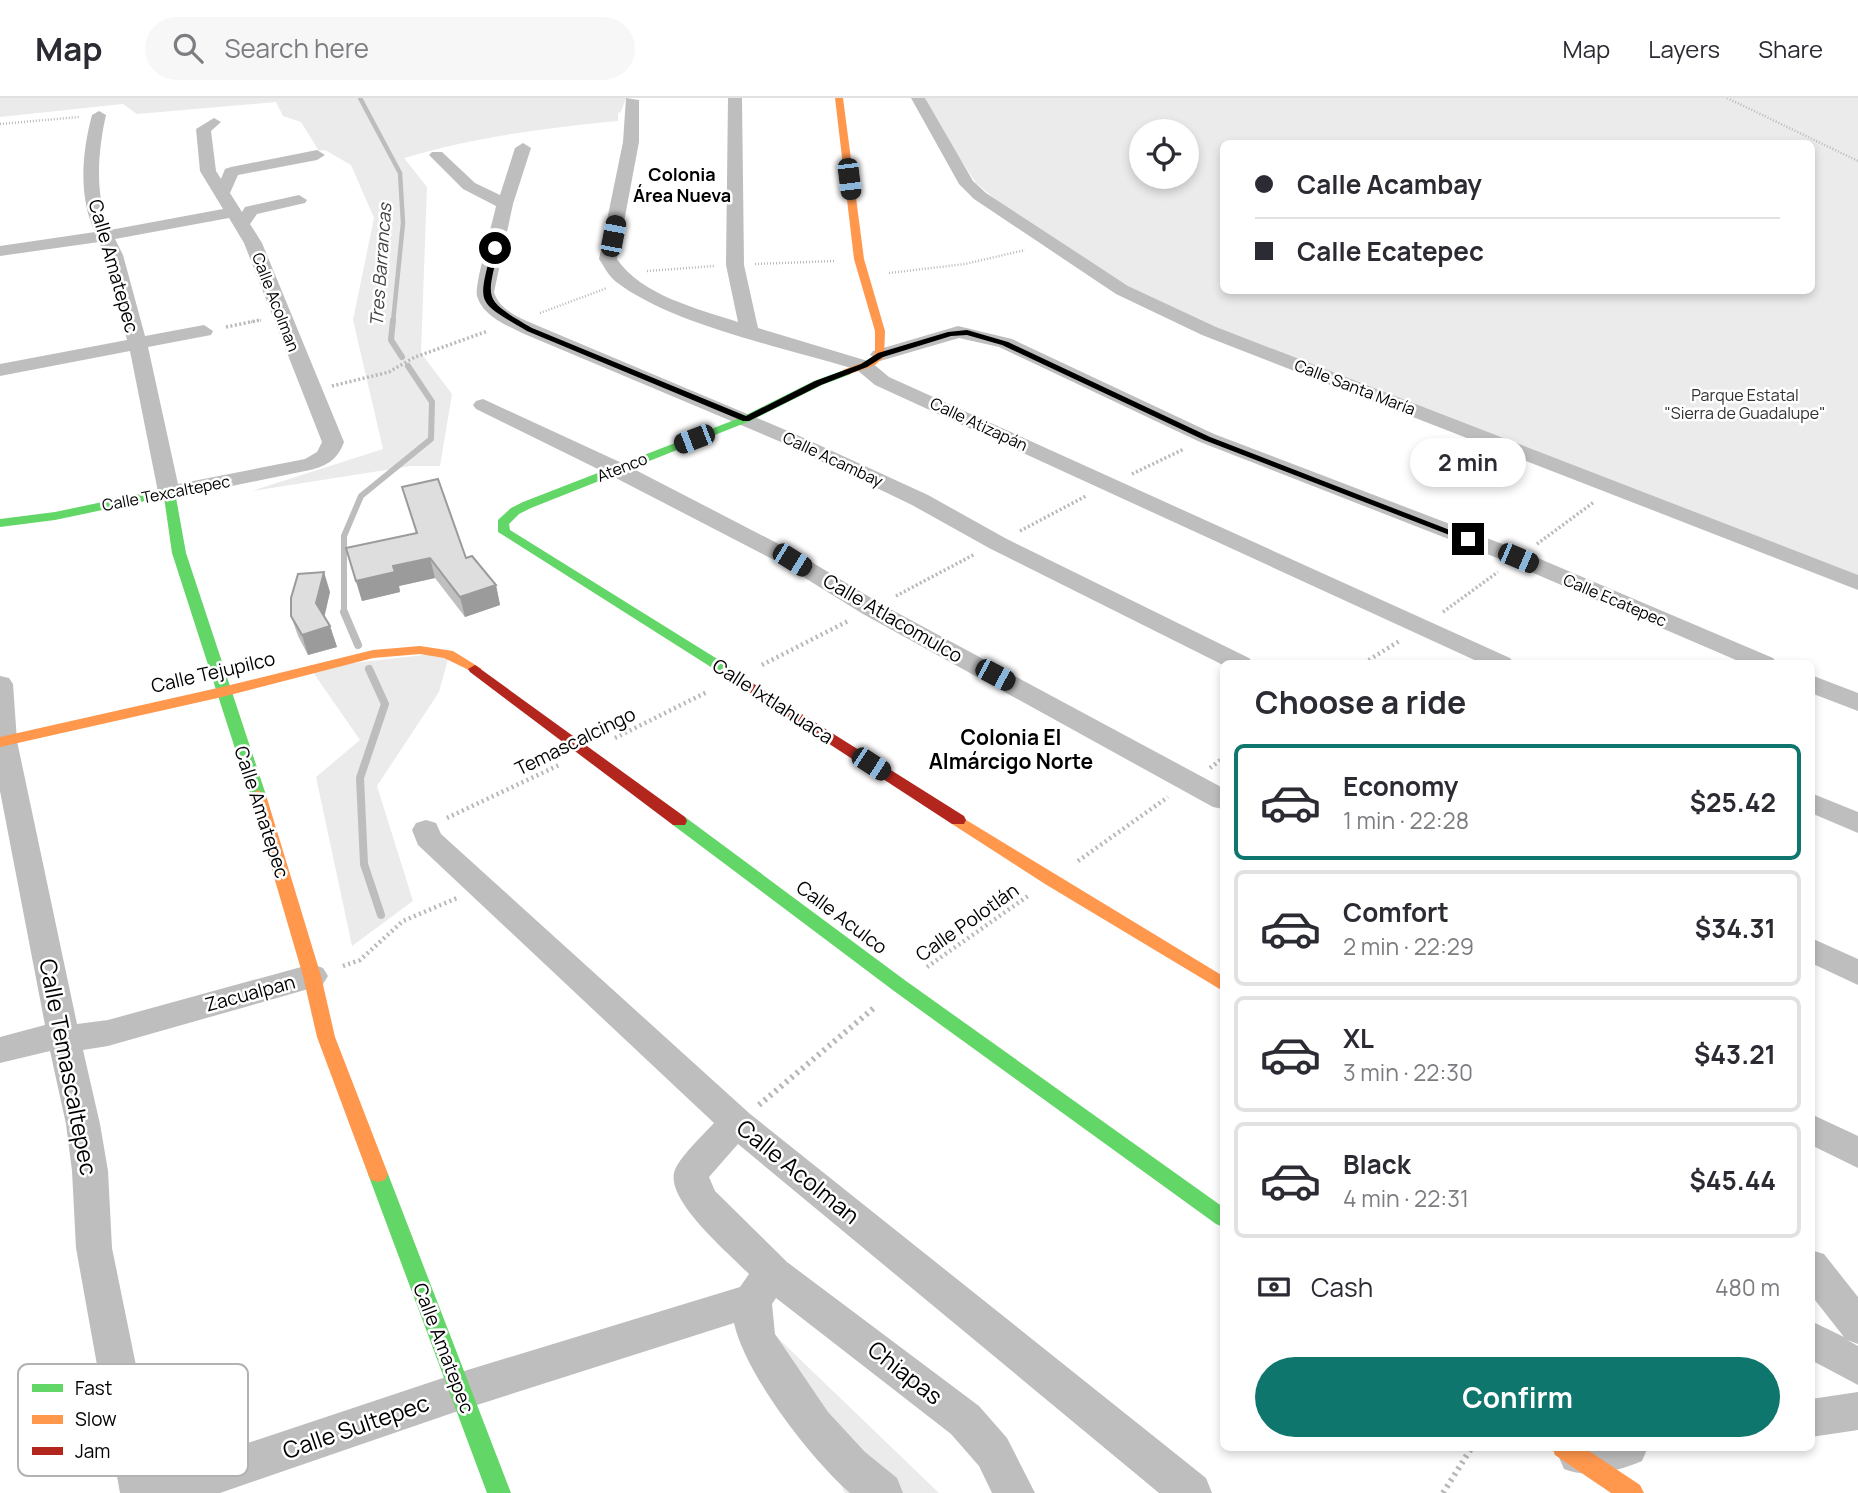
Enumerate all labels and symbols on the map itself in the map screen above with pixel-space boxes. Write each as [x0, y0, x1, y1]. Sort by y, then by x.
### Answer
car [837, 157, 862, 201]
district label: Colonia Área Nueva [633, 162, 731, 207]
street label: Calle Amatepec [83, 196, 145, 336]
water label: Tres Barrancas [364, 201, 396, 327]
car [599, 213, 628, 259]
route start [479, 232, 511, 264]
street label: Calle Acolman [247, 249, 305, 355]
street label: Calle Santa María [1291, 354, 1419, 420]
park label: Parque Estatal "Sierra de Guadalupe" [1665, 384, 1825, 424]
street label: Calle Atizapán [927, 392, 1031, 456]
car [671, 422, 718, 456]
street label: Calle Acambay [779, 426, 887, 492]
callout: 2 min [1410, 438, 1526, 486]
street label: Atenco [594, 447, 650, 487]
street label: Calle Texcaltepec [100, 470, 232, 516]
route end [1452, 523, 1484, 555]
car [769, 540, 816, 580]
car [1495, 540, 1542, 576]
street label: Calle Atlacomulco [819, 567, 967, 669]
street label: Calle Ecatepec [1560, 568, 1670, 632]
street label: Calle Tejupilco [148, 645, 278, 699]
street label: Calle Ixtlahuaca [708, 652, 838, 750]
car [972, 656, 1019, 694]
street label: Temascalcingo [510, 701, 640, 781]
district label: Colonia El Almárcigo Norte [929, 723, 1093, 775]
street label: Calle Amatepec [228, 743, 296, 881]
car [848, 744, 895, 784]
street label: Calle Aculco [791, 874, 893, 960]
street label: Calle Polotlán [910, 877, 1024, 967]
street label: Calle Temascaltepec [32, 956, 106, 1178]
street label: Zacualpan [202, 969, 298, 1017]
street label: Calle Acolman [730, 1112, 867, 1231]
street label: Calle Amatepec [407, 1279, 481, 1417]
street label: Chiapas [862, 1333, 950, 1412]
legend [18, 1364, 248, 1476]
text: Fast [75, 1375, 112, 1401]
street label: Calle Sultepec [278, 1386, 433, 1466]
text: Slow [75, 1406, 117, 1432]
text: Jam [75, 1438, 110, 1464]

